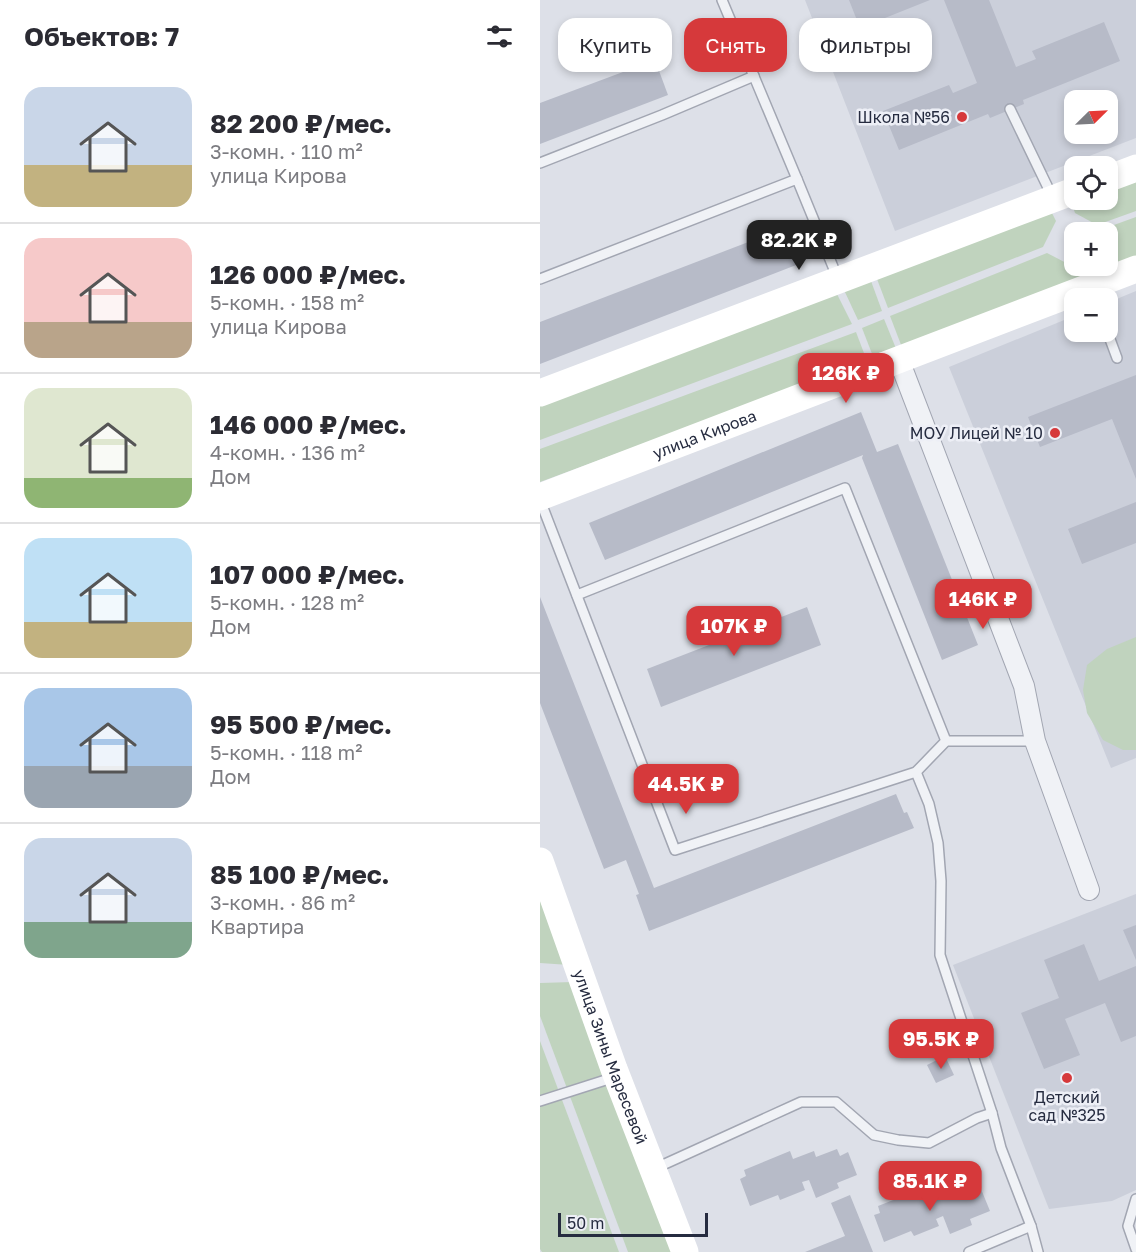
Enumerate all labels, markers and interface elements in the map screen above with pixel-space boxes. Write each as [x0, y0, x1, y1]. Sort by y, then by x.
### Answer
chip: Купить [558, 18, 672, 72]
chip: Снять [684, 18, 787, 72]
chip: Фильтры [799, 18, 932, 72]
icon: filters [483, 20, 516, 53]
text: Объектов: 7 [24, 21, 179, 52]
north arrow [1064, 90, 1118, 144]
map controls [1064, 90, 1118, 342]
place label: Школа №56 [857, 107, 950, 127]
text: 82 200 ₽/мес. [210, 108, 392, 139]
marker: Школа №56 [955, 110, 969, 124]
icon: home [72, 111, 144, 183]
text: 3-комн. · 110 m² [210, 139, 363, 163]
button: locate [1064, 156, 1118, 210]
text: улица Кирова [210, 163, 347, 187]
pin: 82.2K ₽ [744, 220, 854, 271]
button: + [1064, 222, 1118, 276]
text: 82.2K ₽ [761, 227, 837, 251]
text: 126 000 ₽/мес. [210, 259, 406, 290]
icon: home [72, 262, 144, 334]
button: − [1064, 288, 1118, 342]
text: 5-комн. · 158 m² [210, 290, 364, 314]
text: улица Кирова [210, 314, 347, 338]
pin: 126K ₽ [797, 353, 895, 404]
text: 126K ₽ [812, 360, 880, 384]
street label: улица Кирова [650, 405, 759, 463]
text: 146 000 ₽/мес. [210, 409, 407, 440]
icon: home [72, 412, 144, 484]
place label: МОУ Лицей № 10 [910, 423, 1043, 443]
marker: МОУ Лицей № 10 [1048, 426, 1062, 440]
text: 4-комн. · 136 m² [210, 440, 365, 464]
text: Дом [210, 464, 251, 488]
text: 107 000 ₽/мес. [210, 559, 405, 590]
icon: home [72, 562, 144, 634]
pin: 146K ₽ [934, 579, 1032, 630]
text: 146K ₽ [949, 586, 1017, 610]
text: 5-комн. · 128 m² [210, 590, 364, 614]
pin: 107K ₽ [685, 606, 783, 657]
text: 107K ₽ [700, 613, 768, 637]
text: Дом [210, 614, 251, 638]
text: 95 500 ₽/мес. [210, 709, 392, 740]
icon: home [72, 712, 144, 784]
text: 5-комн. · 118 m² [210, 740, 362, 764]
text: Дом [210, 764, 251, 788]
pin: 44.5K ₽ [631, 764, 741, 815]
text: 44.5K ₽ [648, 771, 724, 795]
text: 85 100 ₽/мес. [210, 859, 390, 890]
icon: home [72, 862, 144, 934]
text: 3-комн. · 86 m² [210, 890, 355, 914]
text: Квартира [210, 914, 304, 938]
street label: улица Зины Маресевой [569, 967, 652, 1147]
pin: 95.5K ₽ [886, 1019, 996, 1070]
text: 95.5K ₽ [903, 1026, 979, 1050]
marker: Детский сад №325 [1060, 1071, 1074, 1085]
place label: Детский сад №325 [1029, 1087, 1105, 1125]
pin: 85.1K ₽ [875, 1161, 985, 1212]
text: 85.1K ₽ [893, 1168, 967, 1192]
scale bar [558, 1210, 708, 1238]
text: 50 m [567, 1213, 604, 1233]

